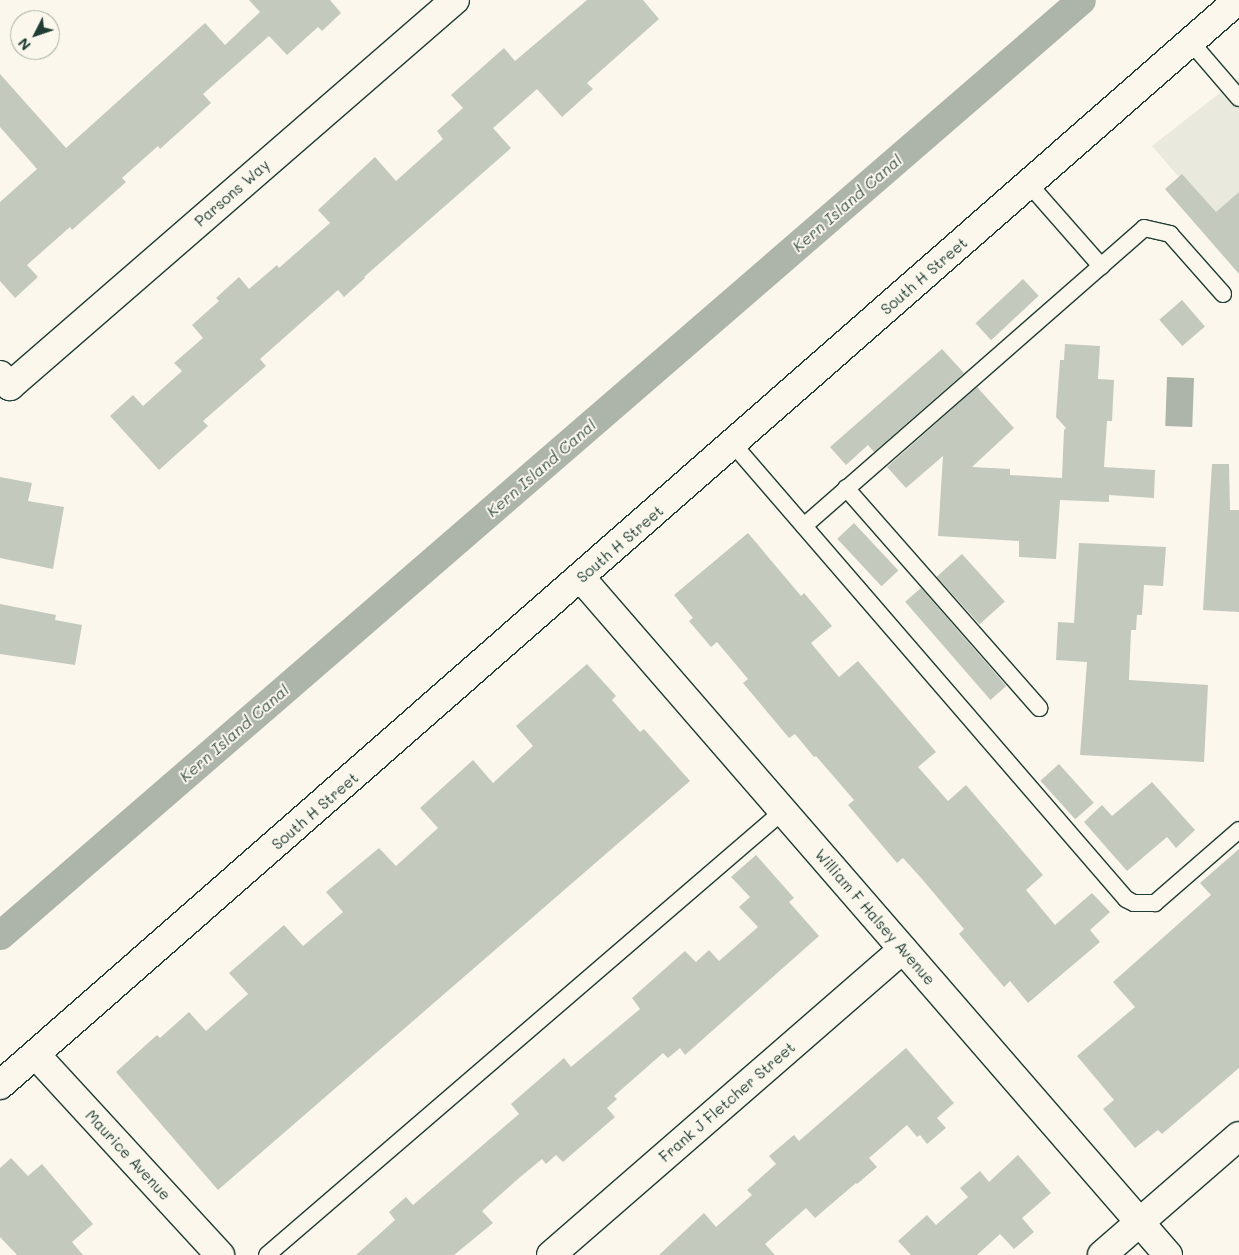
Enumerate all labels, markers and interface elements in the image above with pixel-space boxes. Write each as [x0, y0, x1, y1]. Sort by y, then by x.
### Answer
north arrow [10, 10, 60, 60]
text: N [13, 34, 35, 55]
water label: Kern Island Canal [788, 150, 906, 256]
street label: Parsons Way [191, 156, 273, 230]
street label: South H Street [877, 234, 971, 318]
water label: Kern Island Canal [482, 415, 600, 521]
street label: South H Street [573, 502, 667, 586]
water label: Kern Island Canal [175, 680, 293, 786]
street label: South H Street [268, 769, 362, 853]
street label: William F Halsey Avenue [811, 845, 939, 989]
street label: Frank J Fletcher Street [655, 1038, 799, 1166]
street label: Maurice Avenue [82, 1106, 174, 1204]

